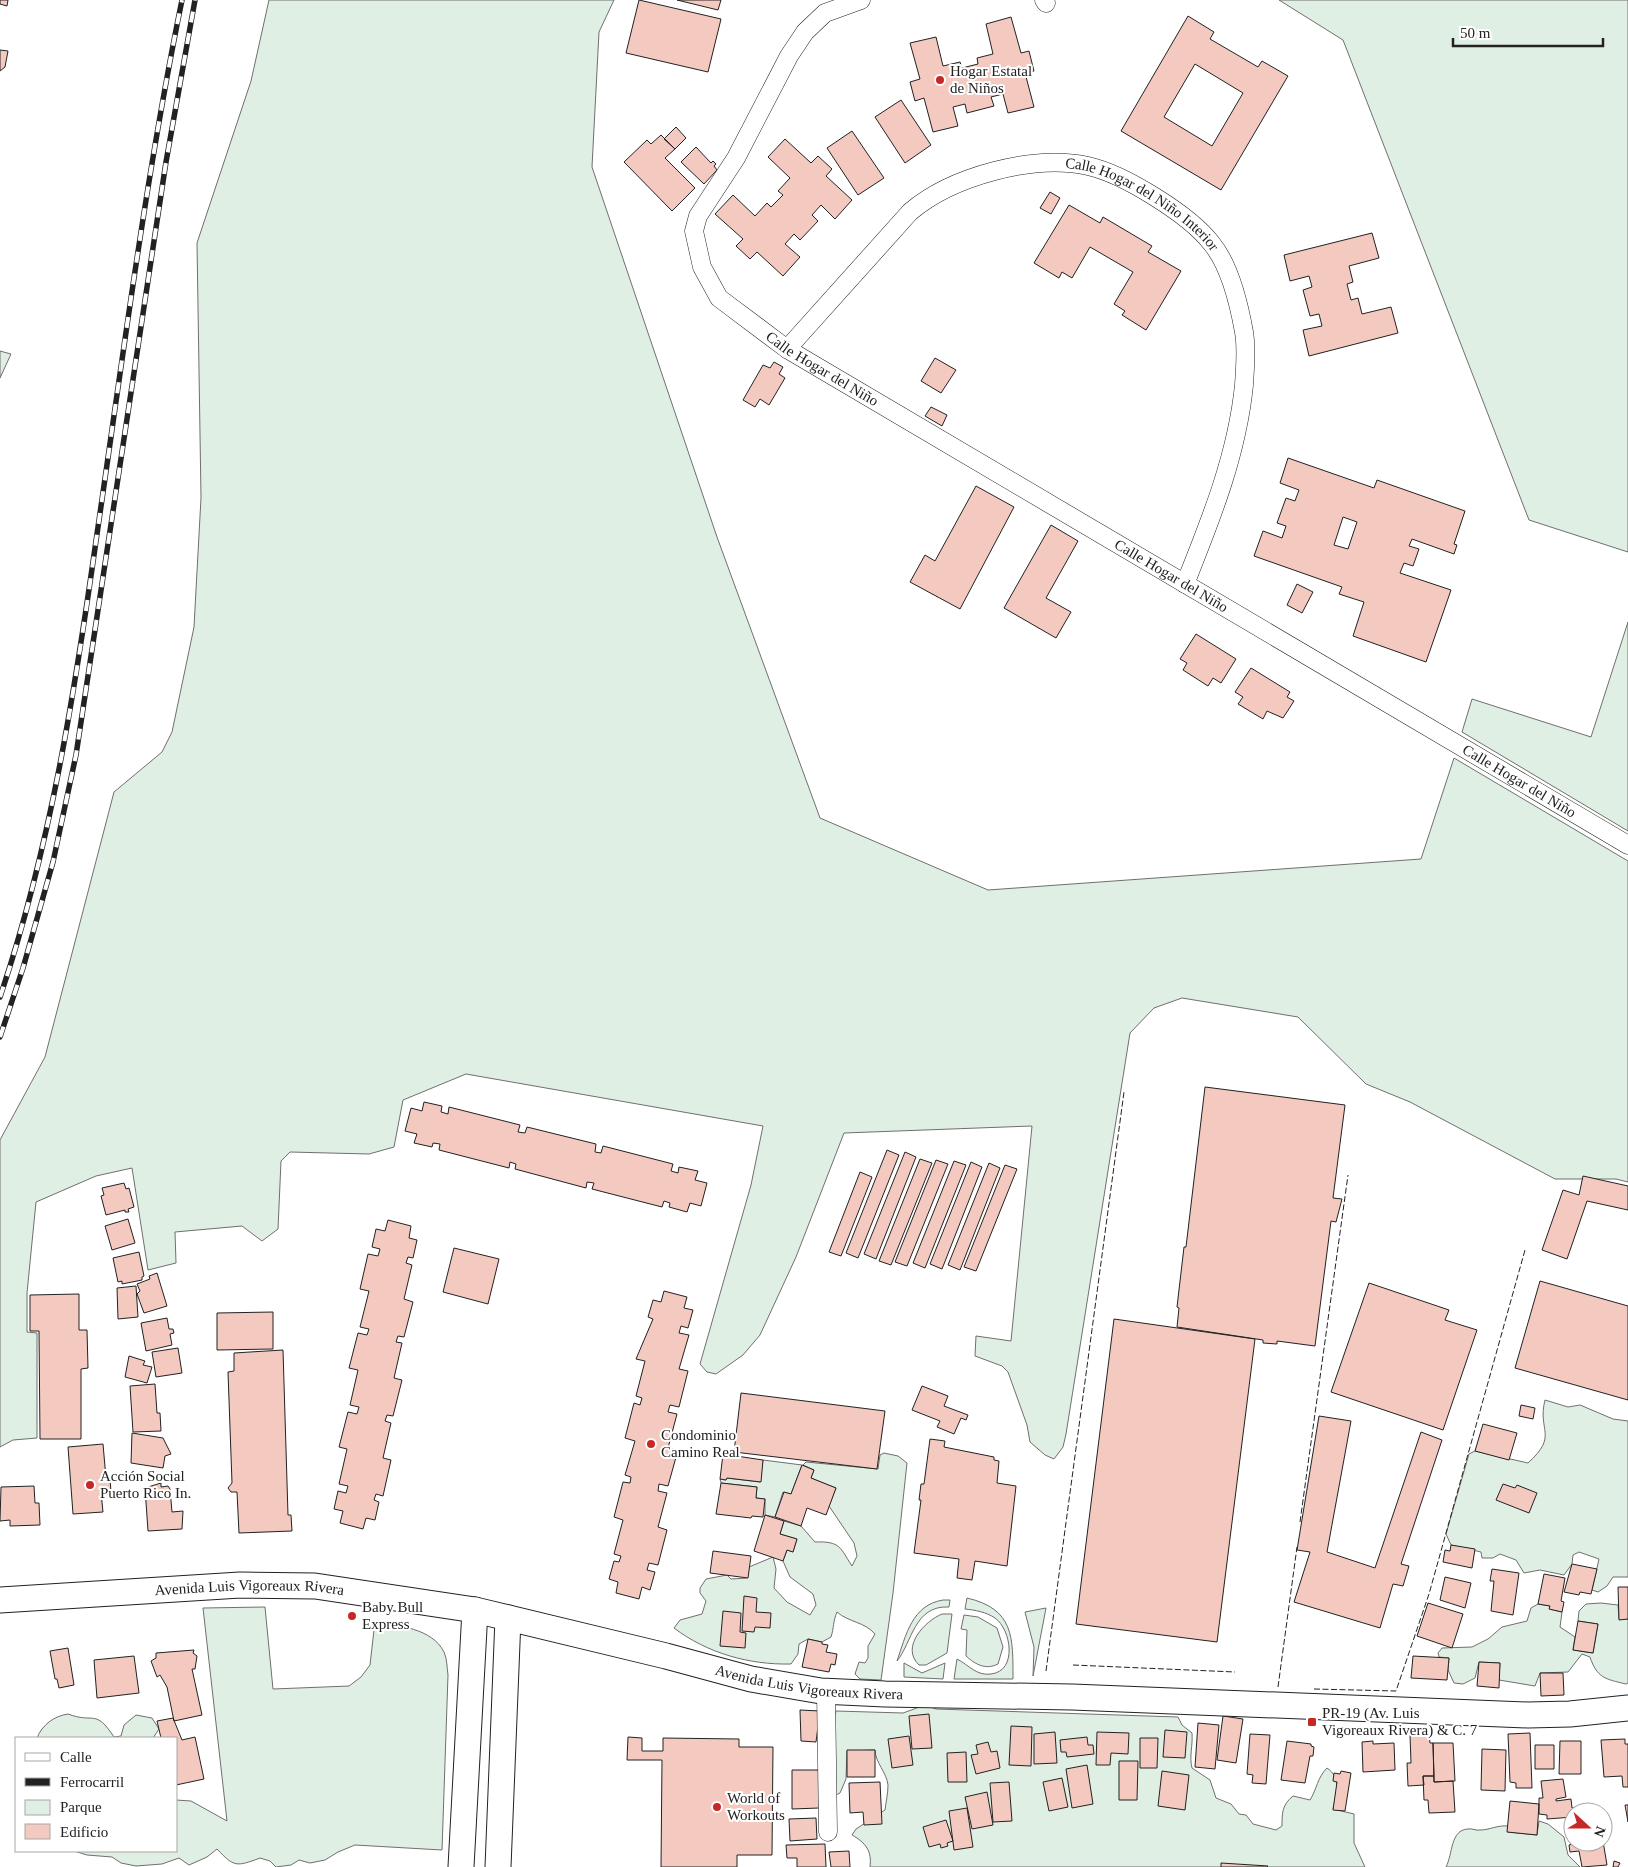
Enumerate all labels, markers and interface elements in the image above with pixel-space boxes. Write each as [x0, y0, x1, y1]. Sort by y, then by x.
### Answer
scale bar [1453, 15, 1603, 47]
text: 50 m [1460, 25, 1491, 41]
place label: Hogar Estatal de Niños [950, 63, 1032, 96]
marker: Hogar Estatal de Niños [934, 74, 946, 86]
street label: Calle Hogar del Niño Interior [1065, 155, 1222, 254]
street label: Calle Hogar del Niño [763, 328, 881, 409]
street label: Calle Hogar del Niño [1112, 536, 1231, 615]
street label: Calle Hogar del Niño [1460, 741, 1579, 821]
place label: Condominio Camino Real [661, 1427, 740, 1460]
marker: Condominio Camino Real [645, 1438, 657, 1450]
place label: Acción Social Puerto Rico In. [100, 1468, 191, 1501]
marker: Acción Social Puerto Rico In. [84, 1479, 96, 1491]
street label: Avenida Luis Vigoreaux Rivera [154, 1577, 346, 1598]
place label: Baby Bull Express [362, 1599, 423, 1632]
marker: Baby Bull Express [346, 1610, 358, 1622]
street label: Avenida Luis Vigoreaux Rivera [713, 1662, 904, 1702]
place label: PR-19 (Av. Luis Vigoreaux Rivera) & C. 7 [1322, 1705, 1478, 1739]
marker: PR-19 (Av. Luis Vigoreaux Rivera) & C. 7 [1306, 1716, 1318, 1728]
legend [15, 1737, 178, 1852]
text: Calle [60, 1749, 92, 1765]
text: Ferrocarril [60, 1774, 124, 1790]
place label: World of Workouts [727, 1790, 785, 1823]
text: Parque [60, 1799, 102, 1815]
marker: World of Workouts [711, 1801, 723, 1813]
north arrow [1563, 1802, 1613, 1852]
text: Edificio [60, 1824, 108, 1840]
text: N [1591, 1824, 1608, 1839]

